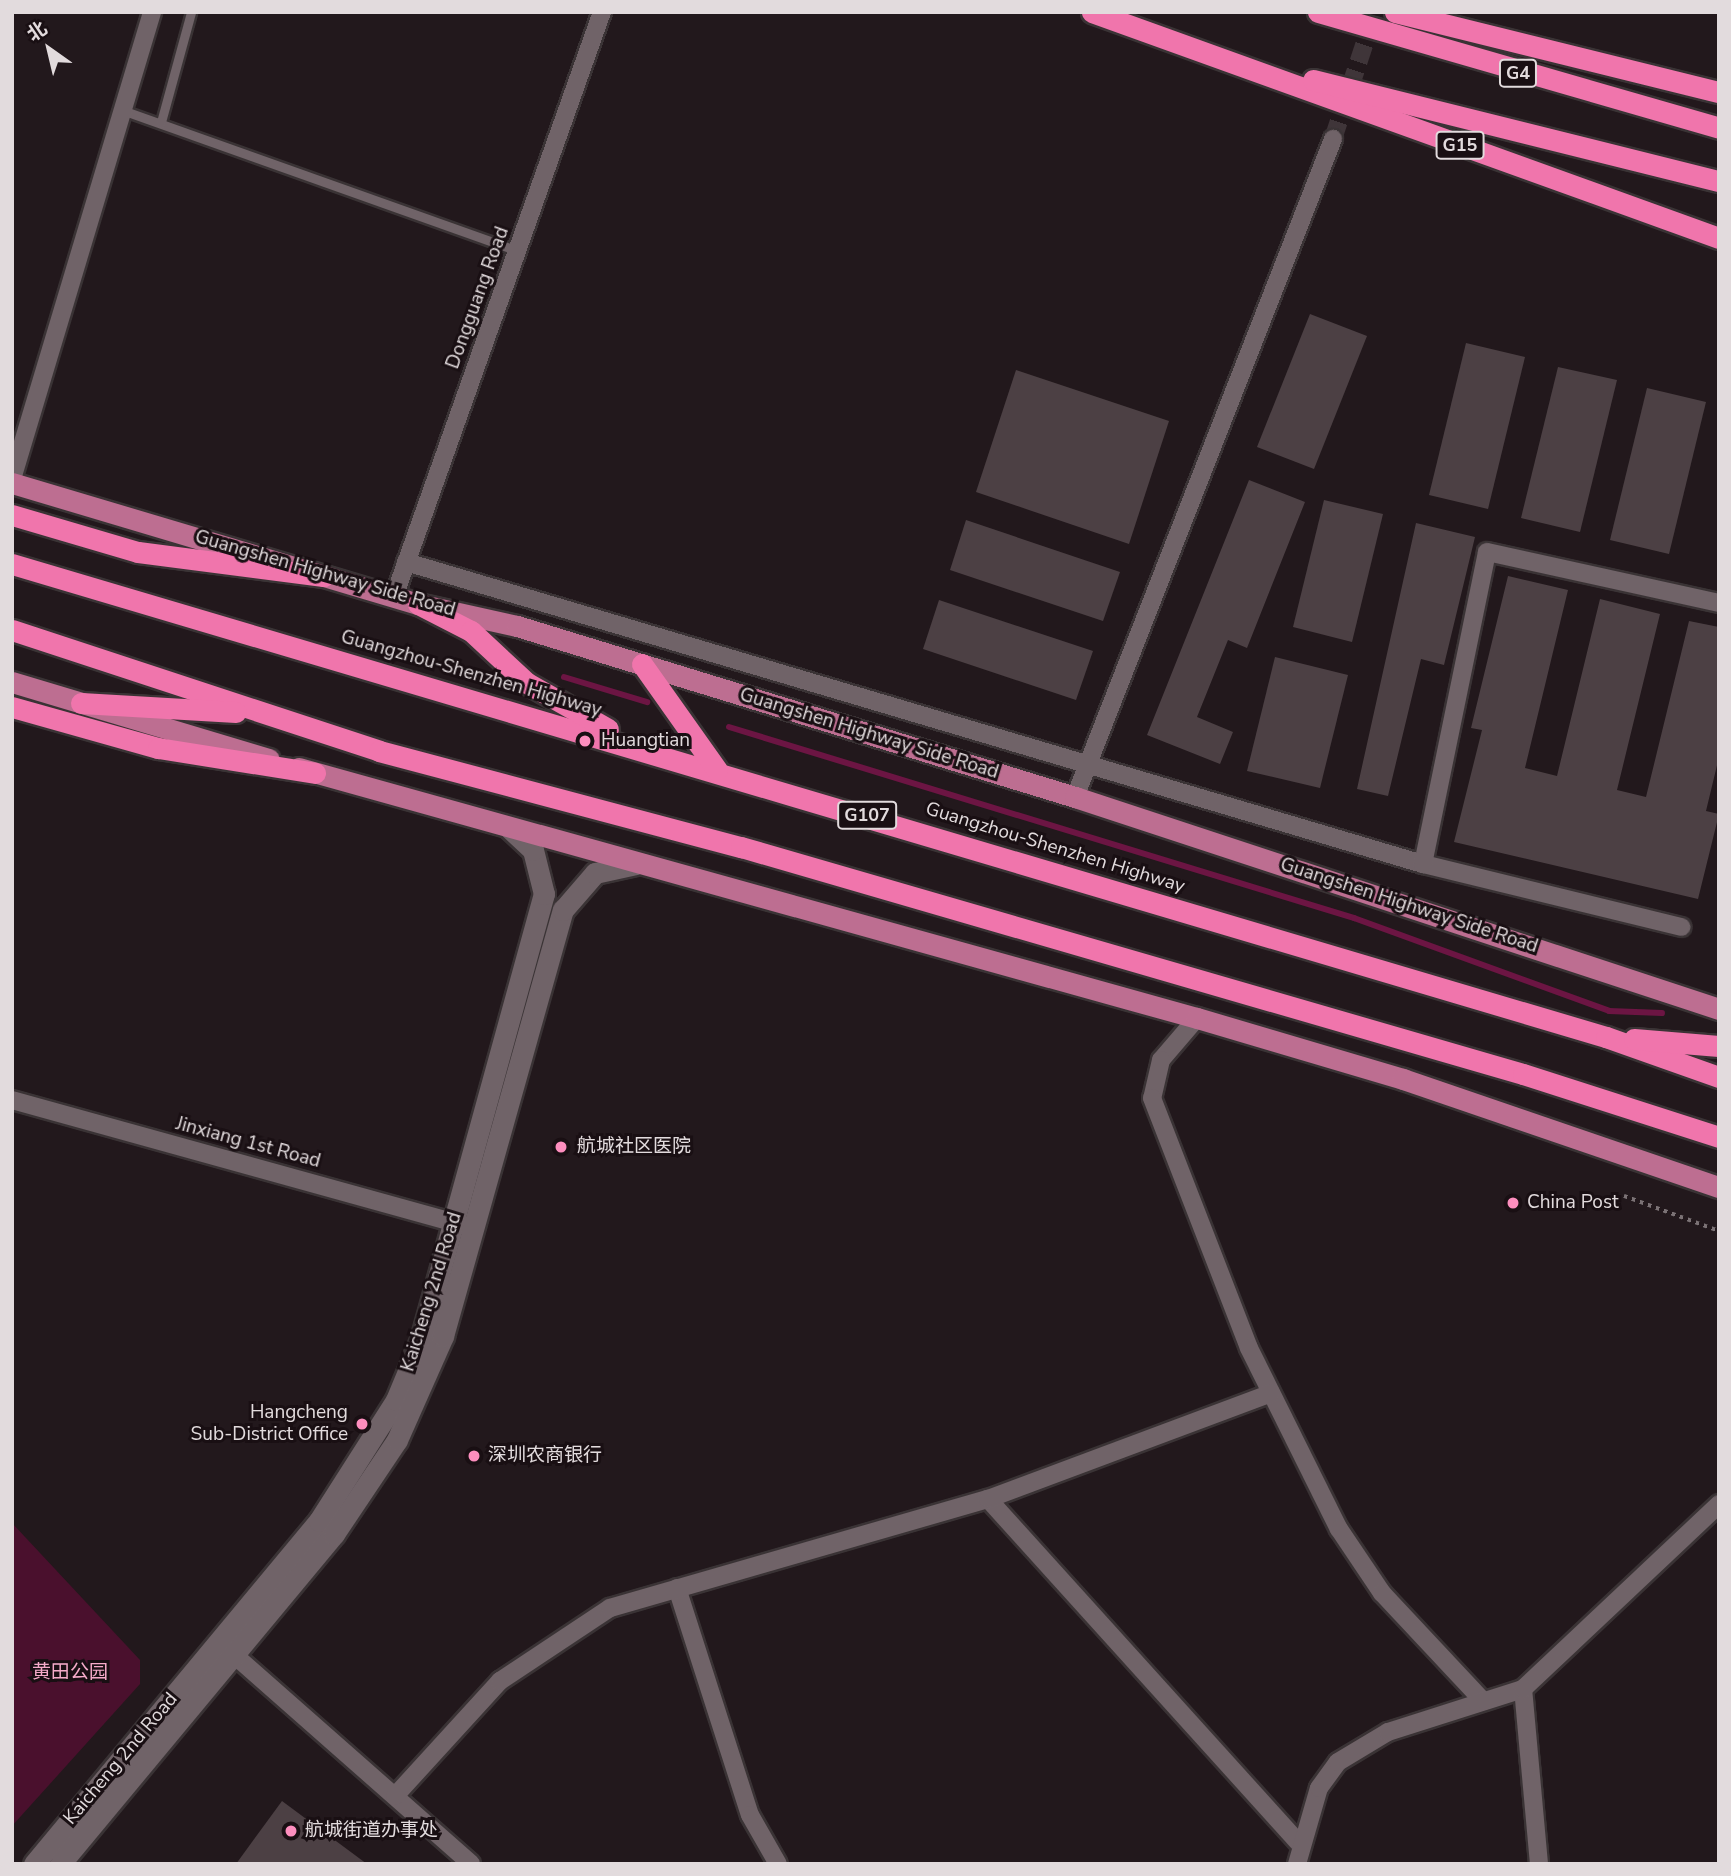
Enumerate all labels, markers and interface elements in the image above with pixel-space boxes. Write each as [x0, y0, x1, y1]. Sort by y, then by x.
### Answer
north arrow [14, 14, 84, 84]
text: 北 [22, 16, 52, 48]
road number: G4 [1499, 58, 1537, 88]
road number: G15 [1436, 130, 1484, 160]
street label: Dongguang Road [442, 224, 514, 372]
street label: Guangshen Highway Side Road [192, 526, 458, 622]
street label: Guangzhou-Shenzhen Highway [338, 626, 604, 722]
street label: Guangshen Highway Side Road [737, 684, 1001, 784]
place label: Huangtian [601, 730, 690, 752]
marker: Huangtian [575, 731, 595, 751]
street label: Guangzhou-Shenzhen Highway [923, 798, 1187, 898]
road number: G107 [836, 800, 898, 830]
street label: Guangshen Highway Side Road [1277, 853, 1541, 959]
street label: Jinxiang 1st Road [173, 1113, 323, 1173]
place label: 航城社区医院 [577, 1136, 691, 1158]
marker: 航城社区医院 [551, 1137, 571, 1157]
place label: China Post [1527, 1192, 1619, 1214]
marker: China Post [1505, 1195, 1521, 1211]
street label: Kaicheng 2nd Road [397, 1210, 467, 1374]
place label: Hangcheng Sub-District Office [191, 1402, 348, 1446]
marker: Hangcheng Sub-District Office [354, 1416, 370, 1432]
place label: 深圳农商银行 [488, 1445, 602, 1467]
marker: 深圳农商银行 [466, 1448, 482, 1464]
park label: 黄田公园 [32, 1662, 108, 1684]
street label: Kaicheng 2nd Road [59, 1688, 183, 1830]
place label: 航城街道办事处 [305, 1820, 438, 1842]
marker: 航城街道办事处 [283, 1823, 299, 1839]

